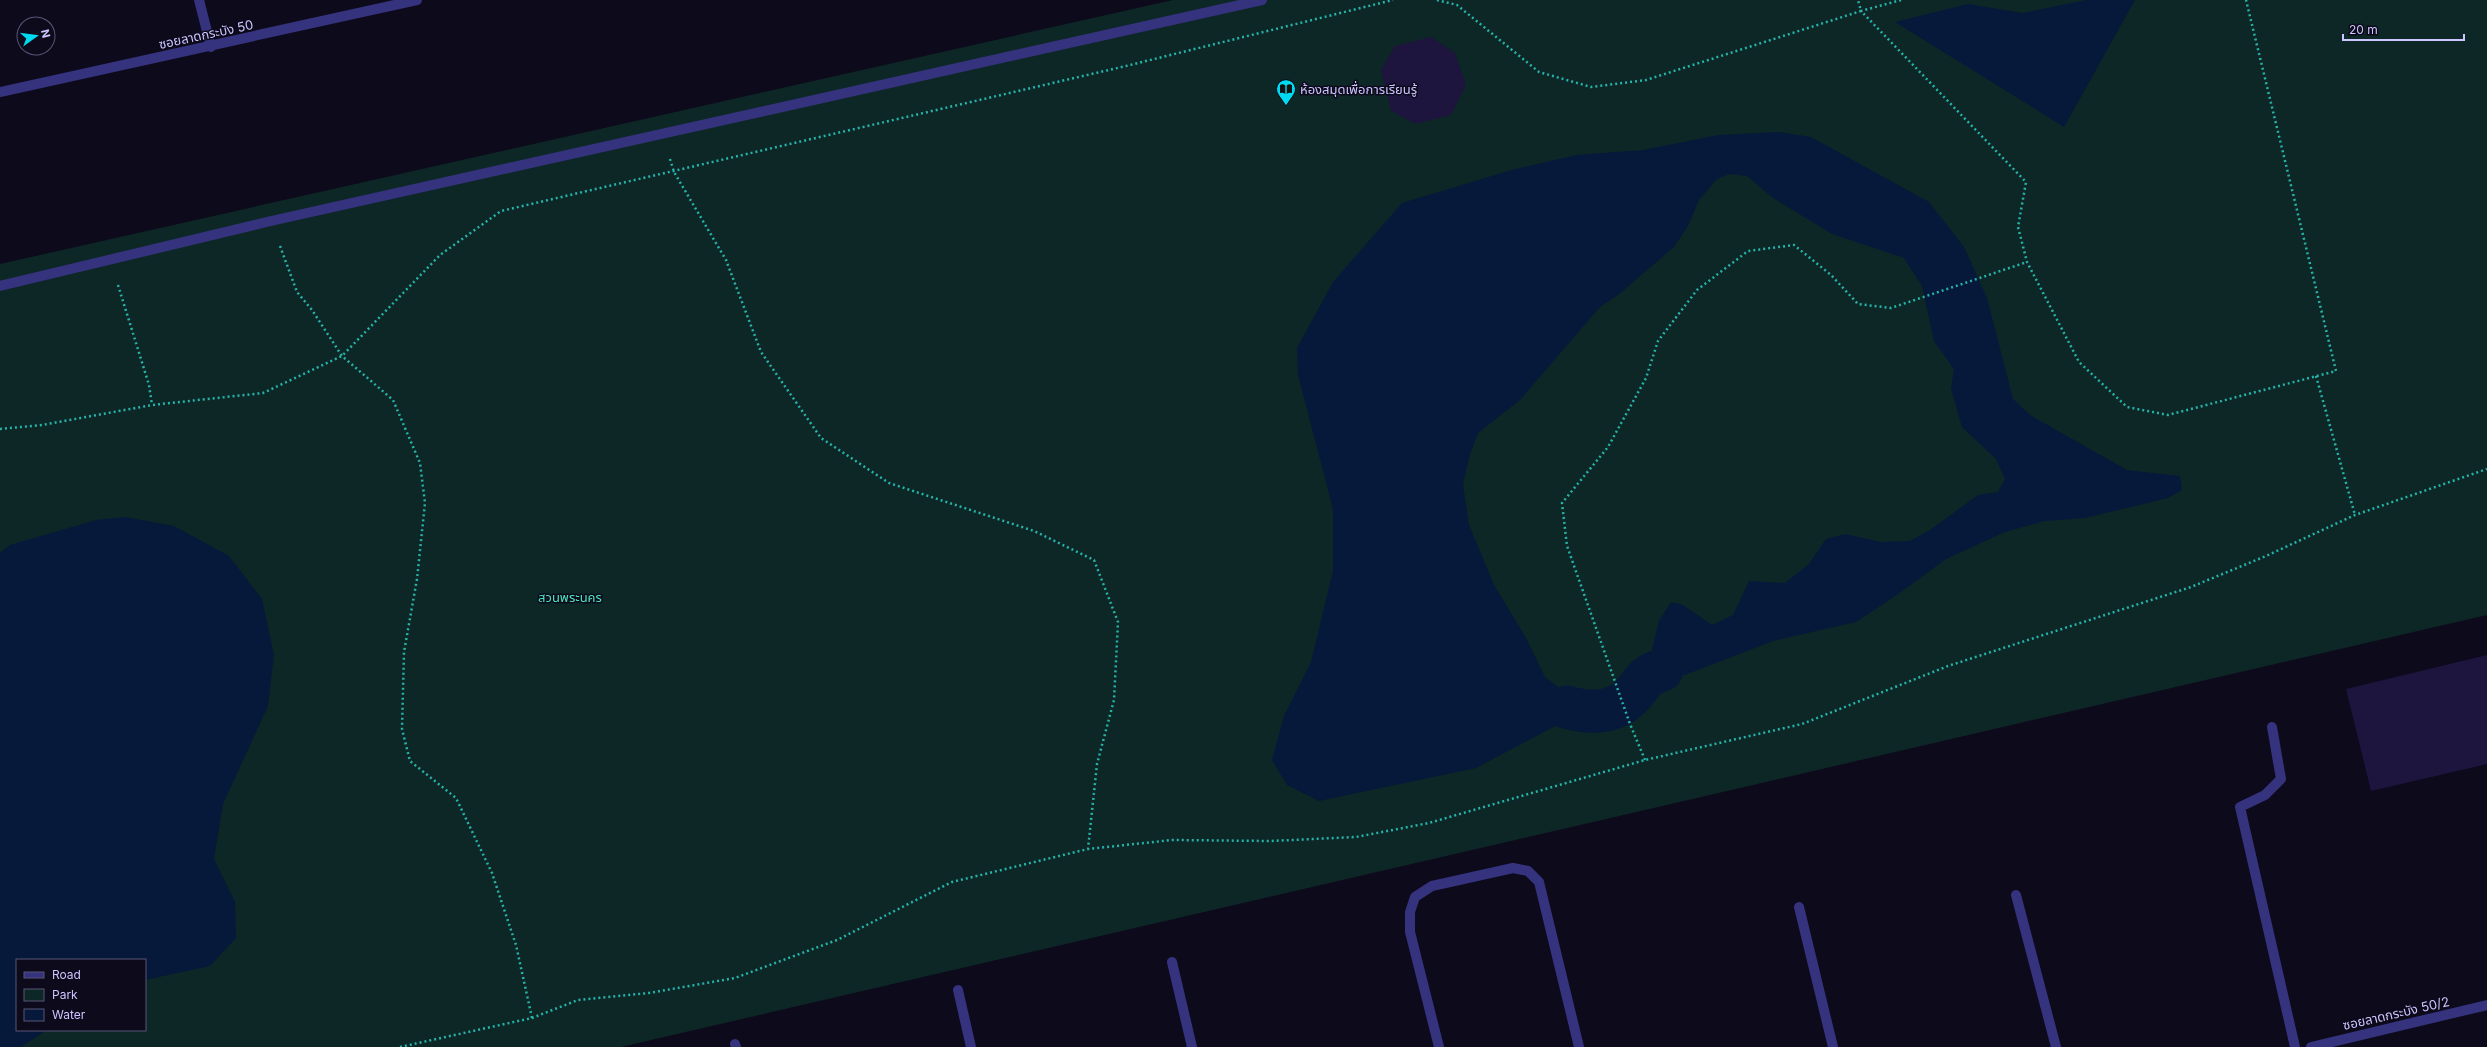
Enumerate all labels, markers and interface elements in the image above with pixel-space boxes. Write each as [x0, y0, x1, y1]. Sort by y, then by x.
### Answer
north arrow [16, 16, 56, 56]
street label: ซอยลาดกระบัง 50 [157, 16, 255, 52]
scale bar [2343, 16, 2464, 42]
text: 20 m [2349, 22, 2378, 37]
text: N [38, 28, 54, 39]
library icon: ห้องสมุดเพื่อการเรียนรู้ [1275, 78, 1297, 106]
place label: ห้องสมุดเพื่อการเรียนรู้ [1300, 80, 1418, 97]
park label: สวนพระนคร [538, 589, 602, 605]
legend [16, 959, 146, 1031]
text: Road [52, 967, 81, 982]
text: Park [52, 987, 78, 1002]
street label: ซอยลาดกระบัง 50/2 [2341, 993, 2451, 1033]
text: Water [52, 1007, 86, 1022]

